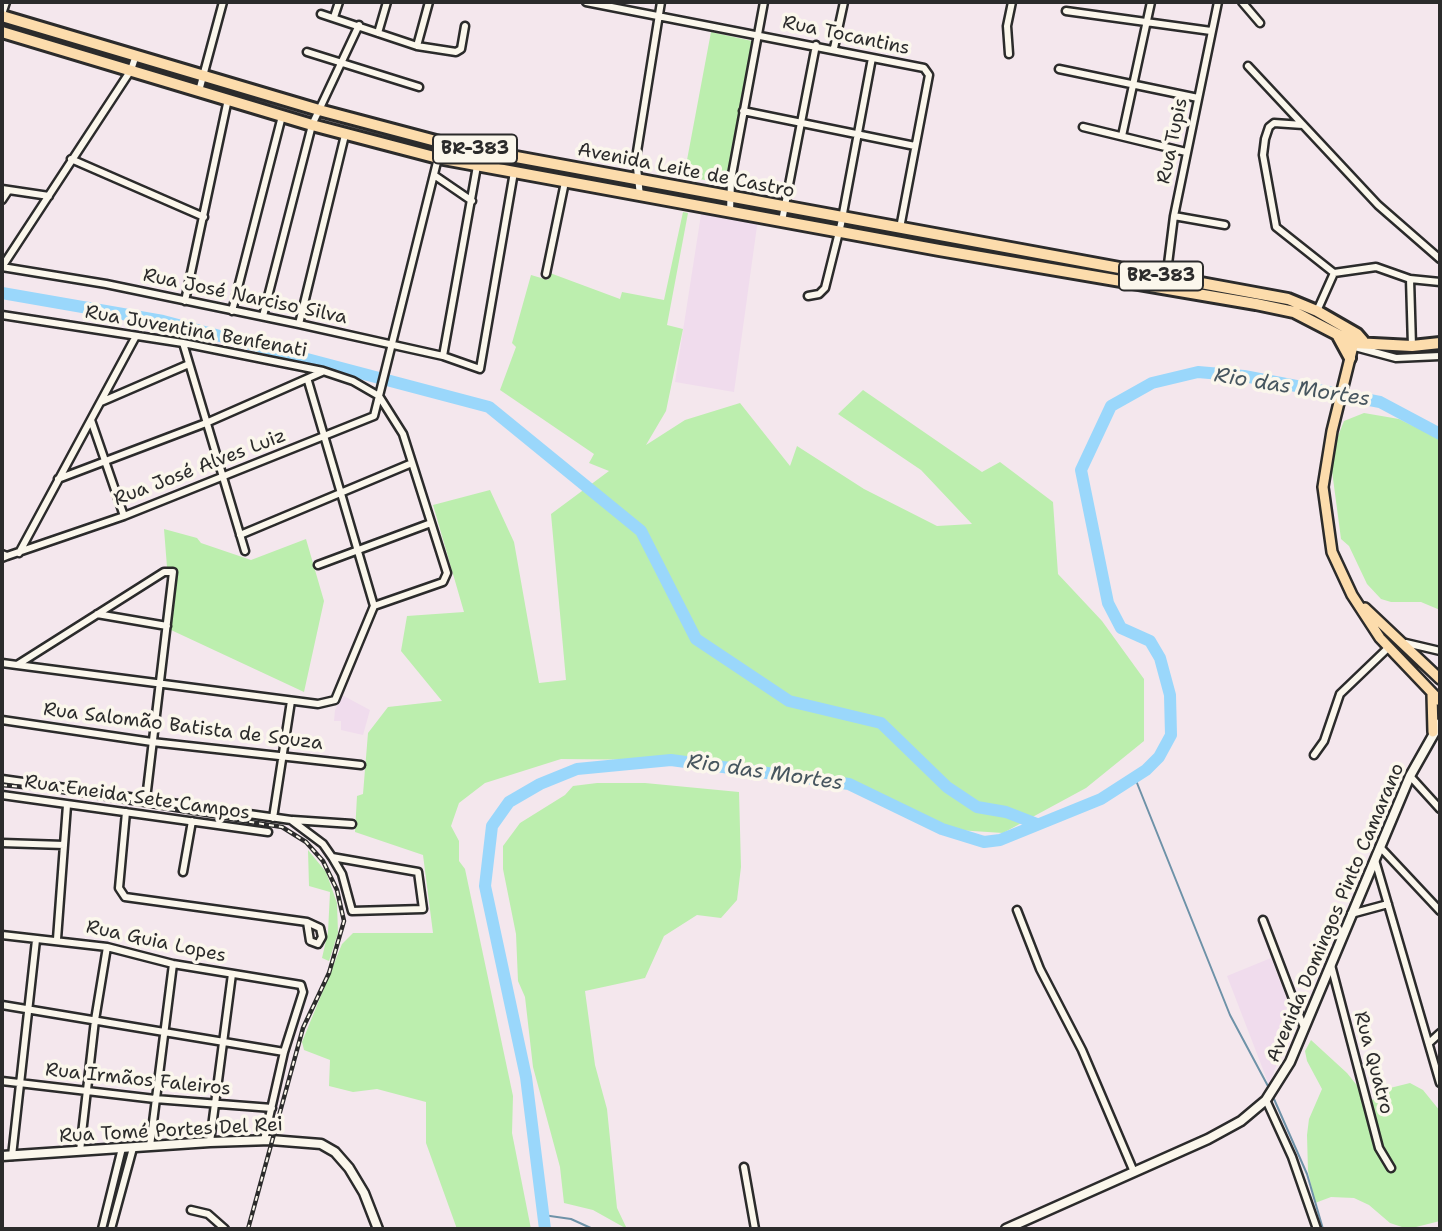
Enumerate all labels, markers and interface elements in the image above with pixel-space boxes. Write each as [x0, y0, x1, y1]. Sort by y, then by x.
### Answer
street label: Rua Tocantins [780, 11, 912, 61]
street label: Rua Tupis [1153, 96, 1193, 186]
road number: BR-383 [433, 134, 517, 164]
street label: Avenida Leite de Castro [576, 139, 796, 203]
road number: BR-383 [1119, 262, 1203, 290]
street label: Rua José Narciso Silva [141, 264, 349, 330]
street label: Rua Juventina Benfenati [83, 301, 309, 363]
water label: Rio das Mortes [1212, 363, 1372, 413]
street label: Rua José Alves Luiz [111, 425, 289, 511]
street label: Rua Salomão Batista de Souza [42, 699, 324, 755]
water label: Rio das Mortes [685, 750, 845, 796]
street label: Avenida Domingos Pinto Camarano [1262, 760, 1410, 1066]
street label: Rua Eneida Sete Campos [23, 771, 251, 825]
street label: Rua Guia Lopes [84, 916, 228, 968]
street label: Rua Quatro [1348, 1009, 1398, 1117]
street label: Rua Irmãos Faleiros [44, 1059, 232, 1101]
street label: Rua Tomé Portes Del Rei [59, 1114, 283, 1148]

